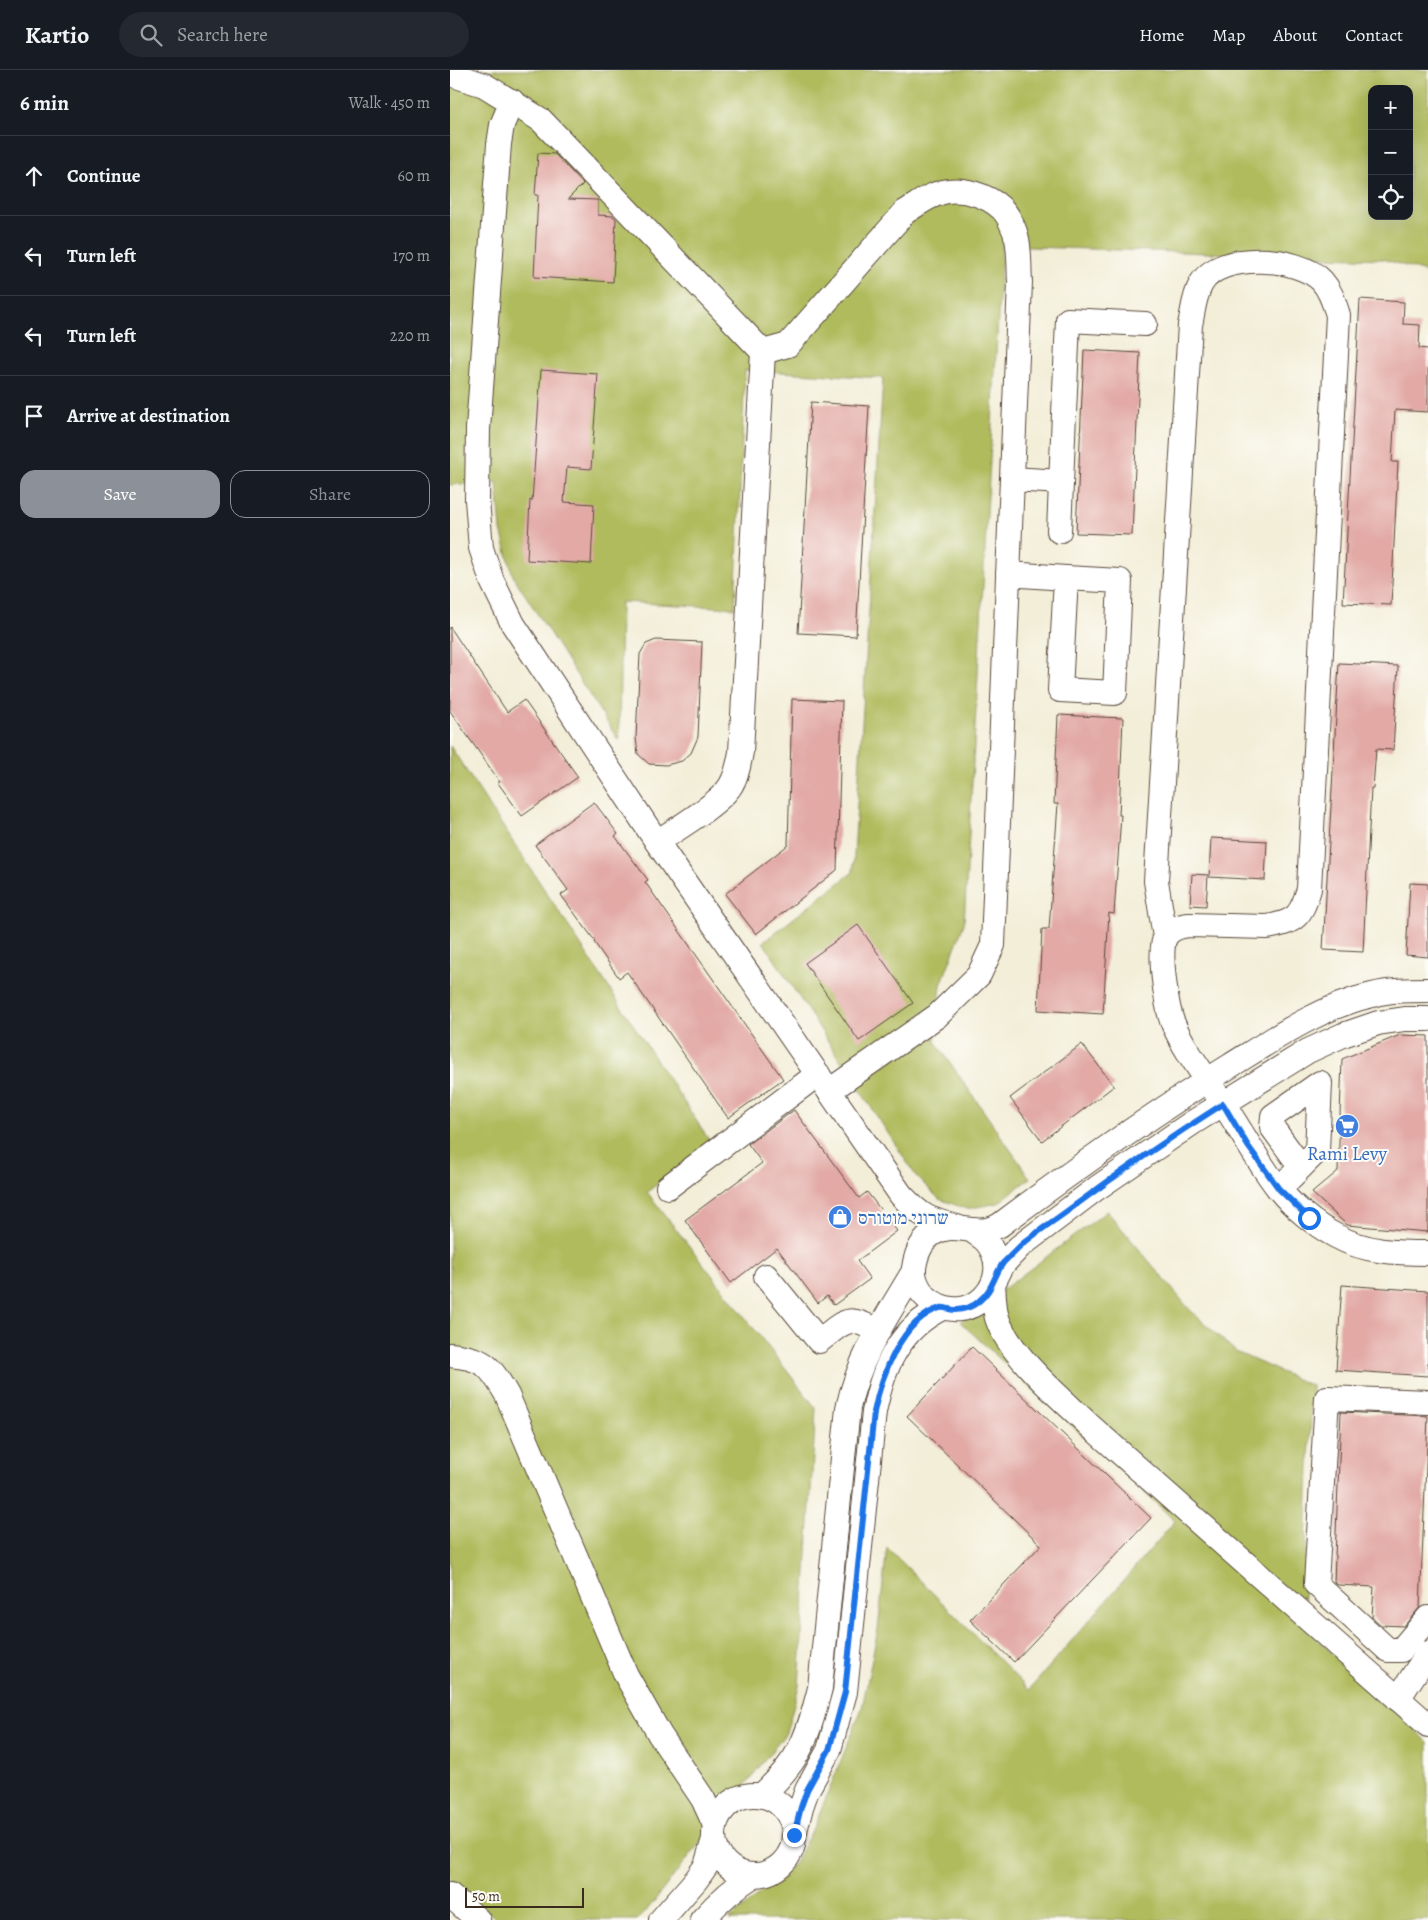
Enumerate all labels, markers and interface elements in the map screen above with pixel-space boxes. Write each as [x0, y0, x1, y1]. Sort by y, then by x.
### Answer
search box [119, 12, 469, 57]
text: Kartio [25, 19, 89, 51]
icon: search [137, 21, 165, 49]
text: Search here [177, 22, 268, 48]
text: Home [1139, 23, 1184, 47]
text: Map [1212, 23, 1245, 47]
text: About [1273, 23, 1317, 47]
text: Contact [1345, 23, 1403, 47]
map controls [1368, 85, 1413, 220]
button: + [1368, 85, 1413, 130]
text: 6 min [20, 89, 69, 117]
text: Walk · 450 m [348, 92, 430, 114]
button: − [1368, 130, 1413, 175]
icon: ahead [20, 162, 48, 190]
text: Continue [67, 163, 141, 189]
text: 60 m [398, 165, 430, 187]
button: locate [1368, 175, 1413, 220]
icon: left [20, 242, 48, 270]
text: Turn left [67, 243, 136, 269]
text: 170 m [393, 245, 430, 267]
icon: left [20, 322, 48, 350]
text: Turn left [67, 323, 136, 349]
text: 220 m [390, 325, 430, 347]
icon: arrive [20, 402, 48, 430]
text: Arrive at destination [67, 403, 230, 429]
button: Save [20, 470, 220, 518]
button: Share [230, 470, 430, 518]
supermarket icon: Rami Levy [1334, 1113, 1360, 1139]
place label: Rami Levy [1307, 1141, 1388, 1167]
shop icon: שרוני מוטורס [827, 1204, 853, 1230]
place label: שרוני מוטורס [858, 1205, 949, 1231]
route start [1298, 1207, 1321, 1230]
route end [783, 1824, 806, 1847]
scale bar [465, 1885, 584, 1908]
text: 50 m [472, 1887, 500, 1906]

